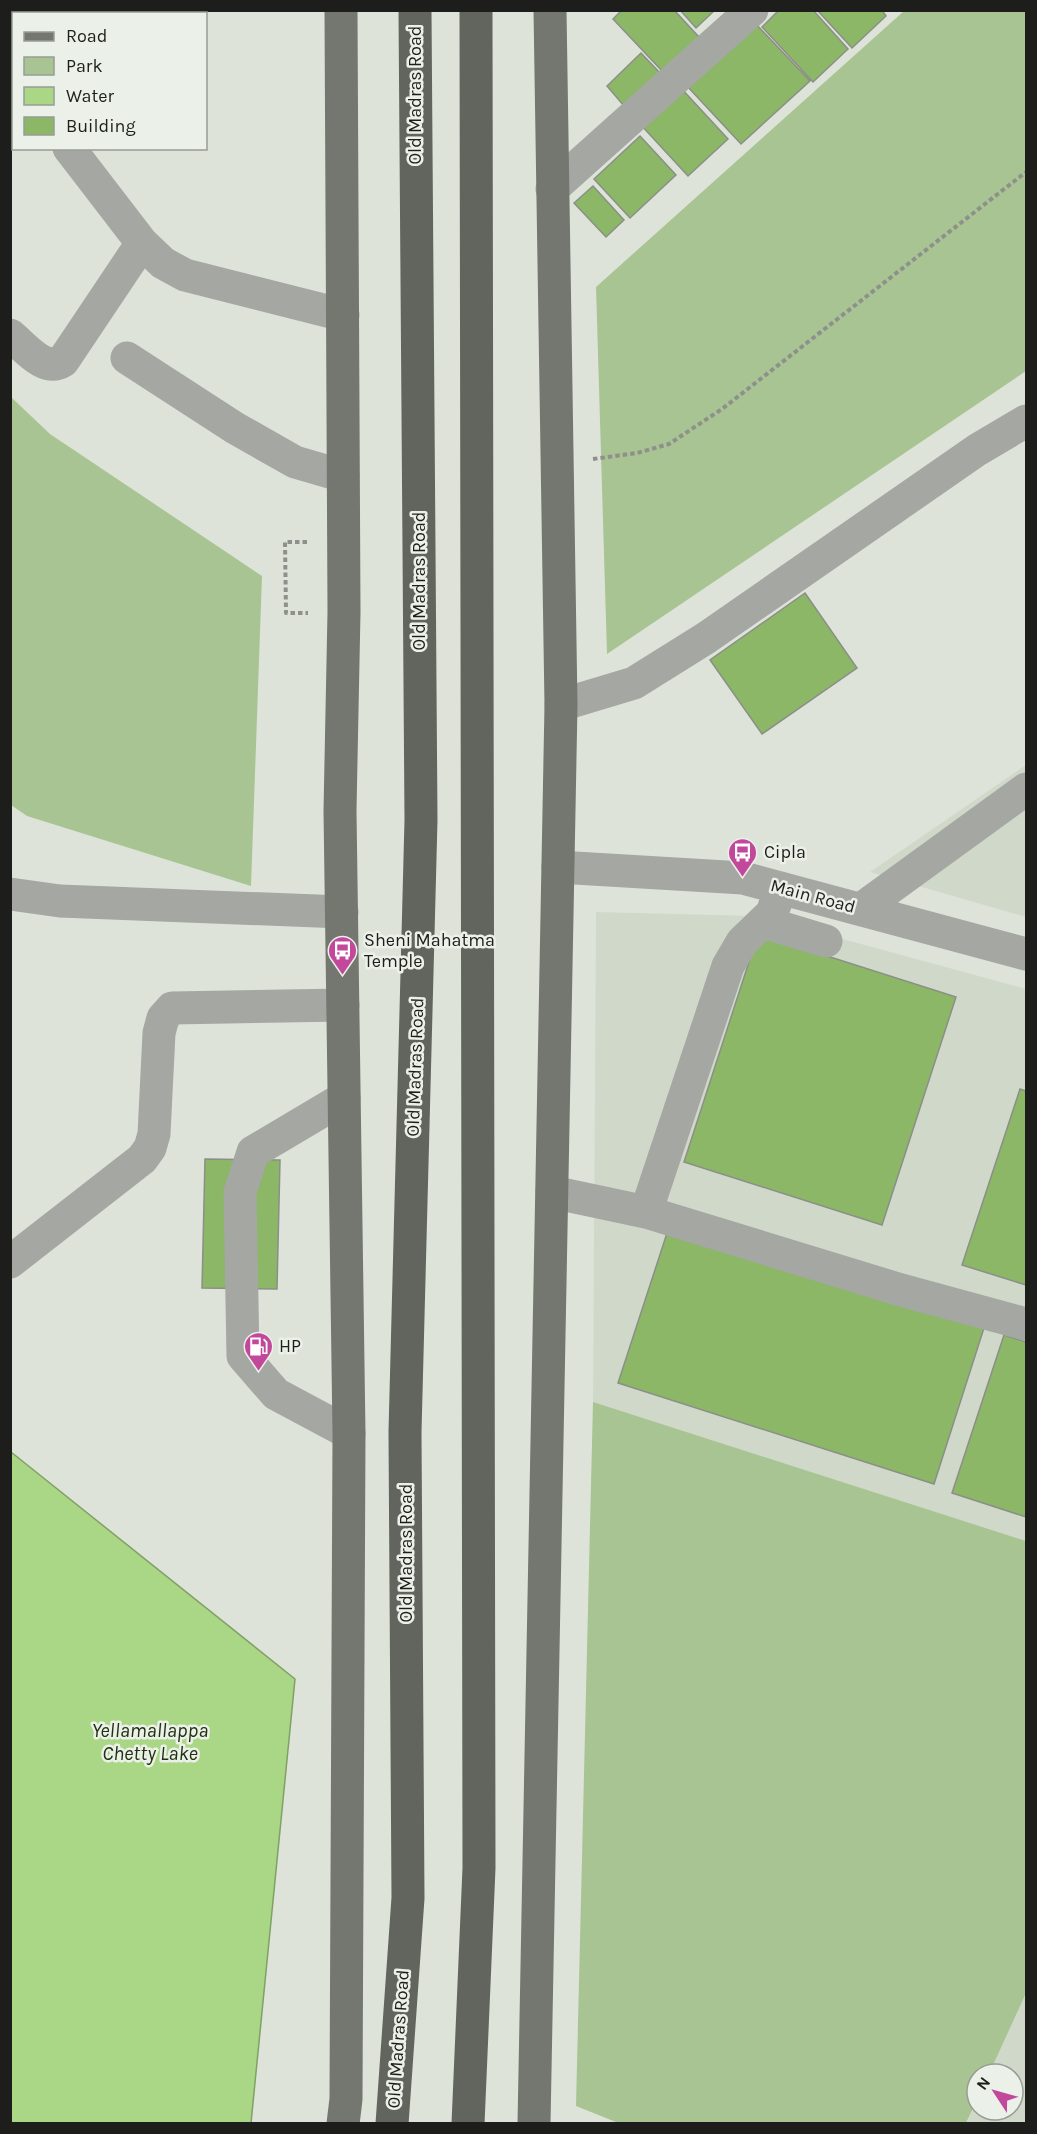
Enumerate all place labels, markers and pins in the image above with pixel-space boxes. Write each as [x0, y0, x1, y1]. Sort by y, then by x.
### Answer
bus stop icon: Cipla [727, 836, 759, 878]
place label: Cipla [764, 841, 806, 863]
place label: Sheni Mahatma Temple [364, 929, 495, 972]
bus stop icon: Sheni Mahatma Temple [327, 934, 359, 976]
fuel station icon: HP [242, 1330, 274, 1372]
place label: HP [279, 1335, 301, 1357]

